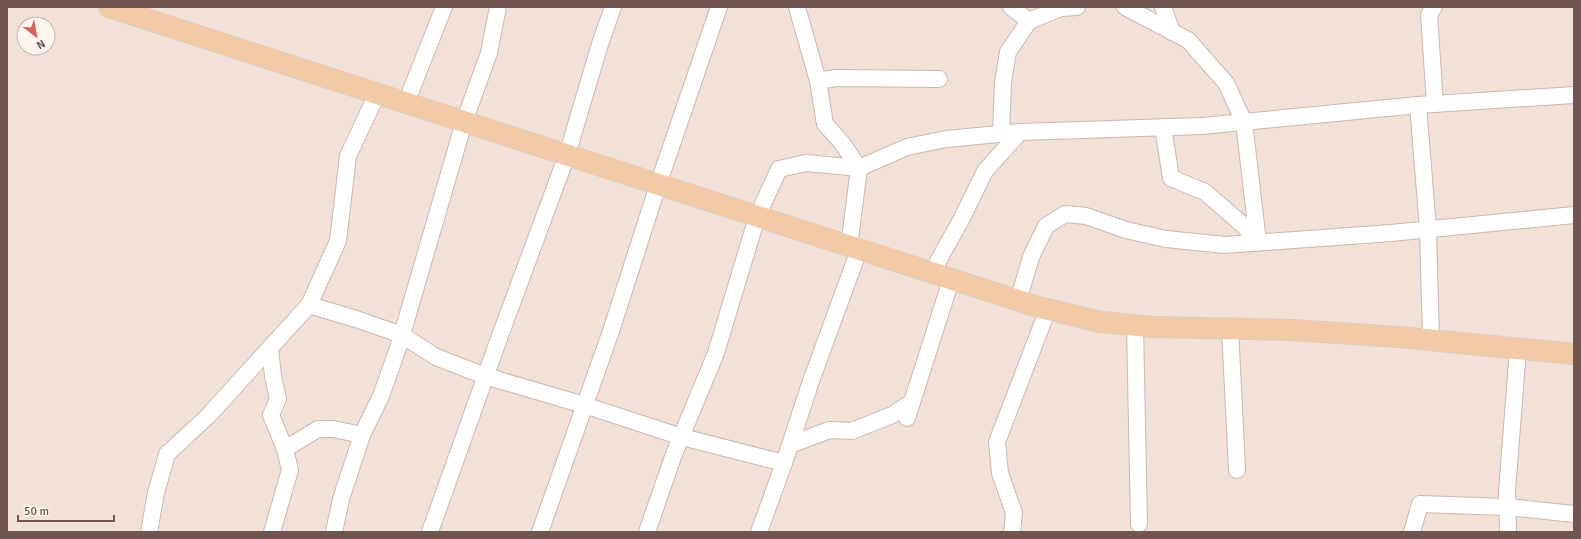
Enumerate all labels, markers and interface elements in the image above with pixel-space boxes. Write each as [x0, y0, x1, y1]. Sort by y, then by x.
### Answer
north arrow [16, 16, 56, 56]
text: N [34, 37, 48, 52]
scale bar [18, 497, 114, 523]
text: 50 m [24, 504, 49, 519]

